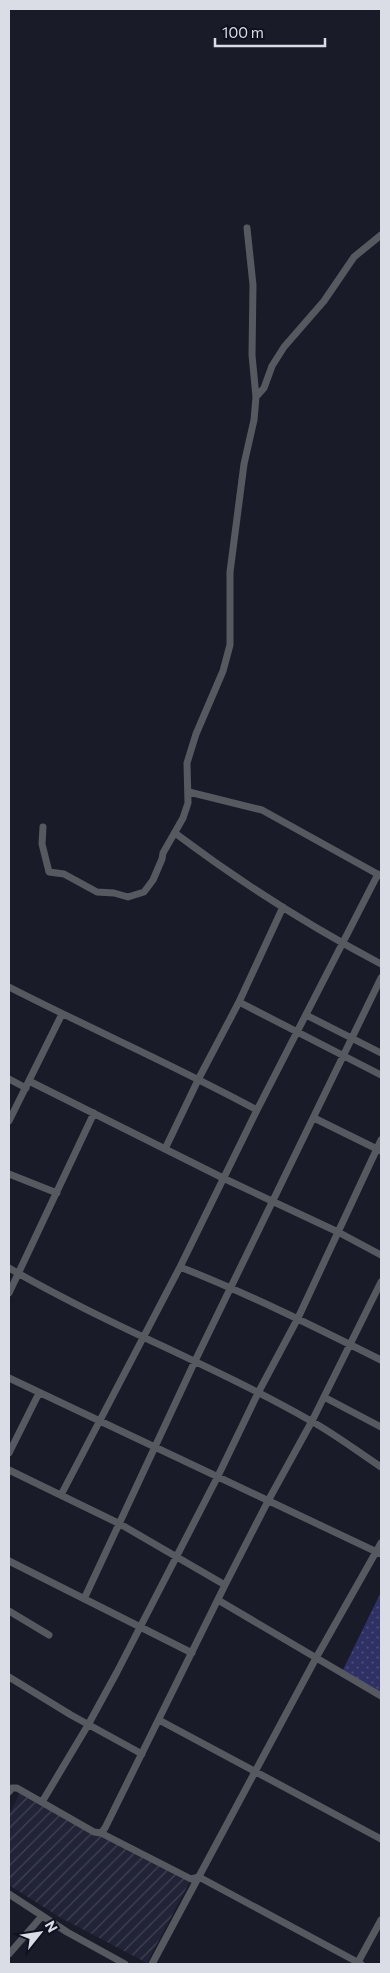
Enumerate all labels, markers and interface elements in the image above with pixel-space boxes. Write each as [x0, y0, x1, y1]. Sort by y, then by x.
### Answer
scale bar [215, 15, 325, 47]
text: 100 m [222, 23, 264, 41]
north arrow [15, 1908, 65, 1958]
text: N [42, 1917, 62, 1935]

